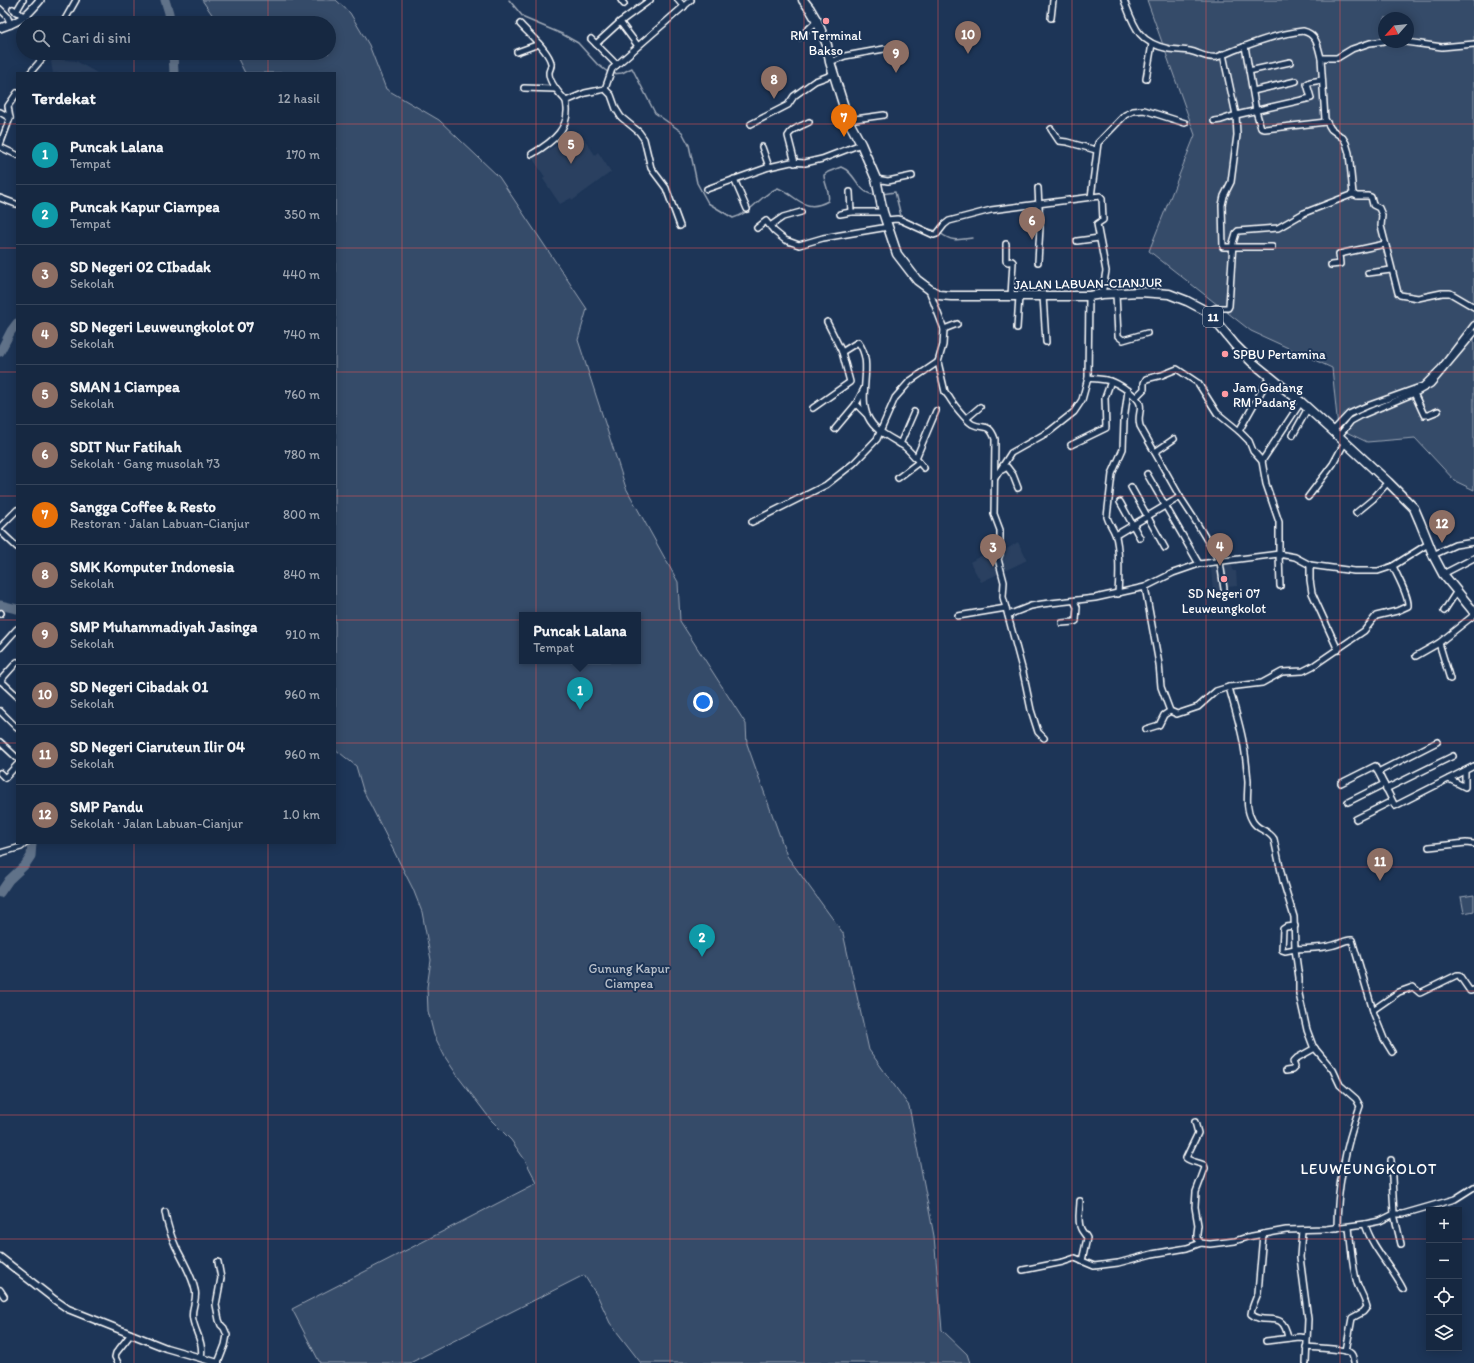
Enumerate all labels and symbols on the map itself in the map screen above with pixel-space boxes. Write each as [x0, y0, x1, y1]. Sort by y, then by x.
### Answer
north arrow [1378, 12, 1414, 48]
marker: RM Terminal Bakso [821, 16, 831, 26]
pin: 10 [955, 21, 981, 54]
place label: RM Terminal Bakso [790, 28, 862, 58]
pin: 9 [883, 40, 909, 73]
pin: 8 [761, 66, 787, 99]
pin: 7 [831, 104, 857, 137]
pin: 5 [558, 131, 584, 164]
pin: 6 [1019, 207, 1045, 240]
street label: JALAN LABUAN-CIANJUR [1014, 275, 1162, 292]
road number: 11 [1203, 307, 1223, 327]
place label: SPBU Pertamina [1233, 347, 1326, 362]
marker: SPBU Pertamina [1220, 349, 1230, 359]
place label: Jam Gadang RM Padang [1233, 380, 1303, 410]
marker: Jam Gadang RM Padang [1220, 389, 1230, 399]
pin: 12 [1429, 510, 1455, 543]
pin: 4 [1207, 533, 1233, 566]
pin: 3 [980, 534, 1006, 567]
marker: SD Negeri 07 Leuweungkolot [1219, 574, 1229, 584]
place label: SD Negeri 07 Leuweungkolot [1182, 586, 1266, 616]
pin: 1 [567, 677, 593, 710]
your location [693, 692, 713, 712]
pin: 11 [1367, 848, 1393, 881]
pin: 2 [689, 924, 715, 957]
park label: Gunung Kapur Ciampea [588, 961, 670, 991]
district label: LEUWEUNGKOLOT [1300, 1160, 1438, 1178]

